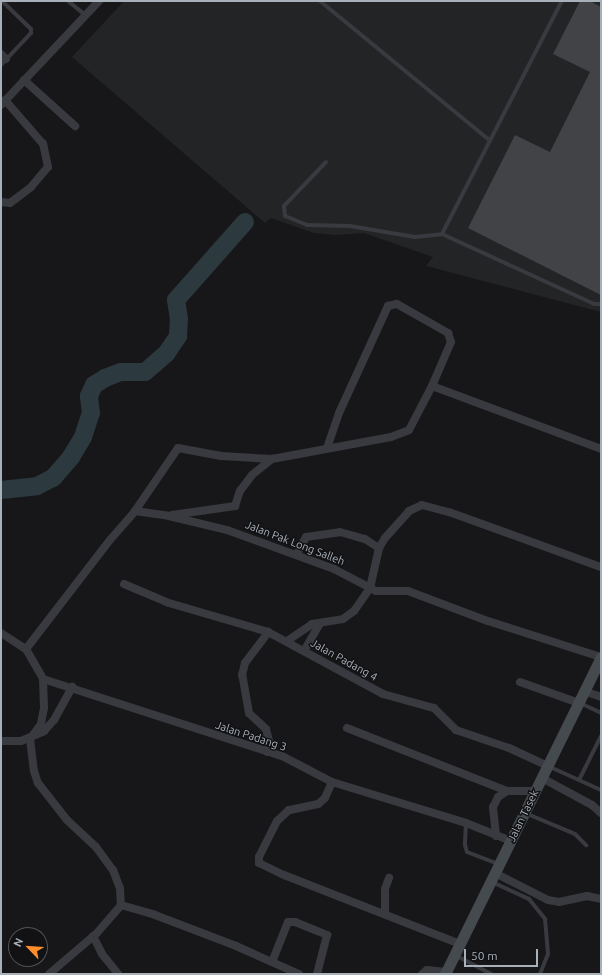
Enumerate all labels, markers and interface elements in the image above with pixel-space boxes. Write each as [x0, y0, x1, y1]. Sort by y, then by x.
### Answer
street label: Jalan Pak Long Salleh [243, 518, 347, 568]
street label: Jalan Padang 4 [308, 636, 380, 684]
street label: Jalan Padang 3 [214, 718, 288, 754]
street label: Jalan Tasek [505, 788, 541, 844]
north arrow [8, 927, 48, 967]
text: N [11, 936, 25, 949]
scale bar [466, 941, 540, 967]
text: 50 m [471, 949, 498, 962]

